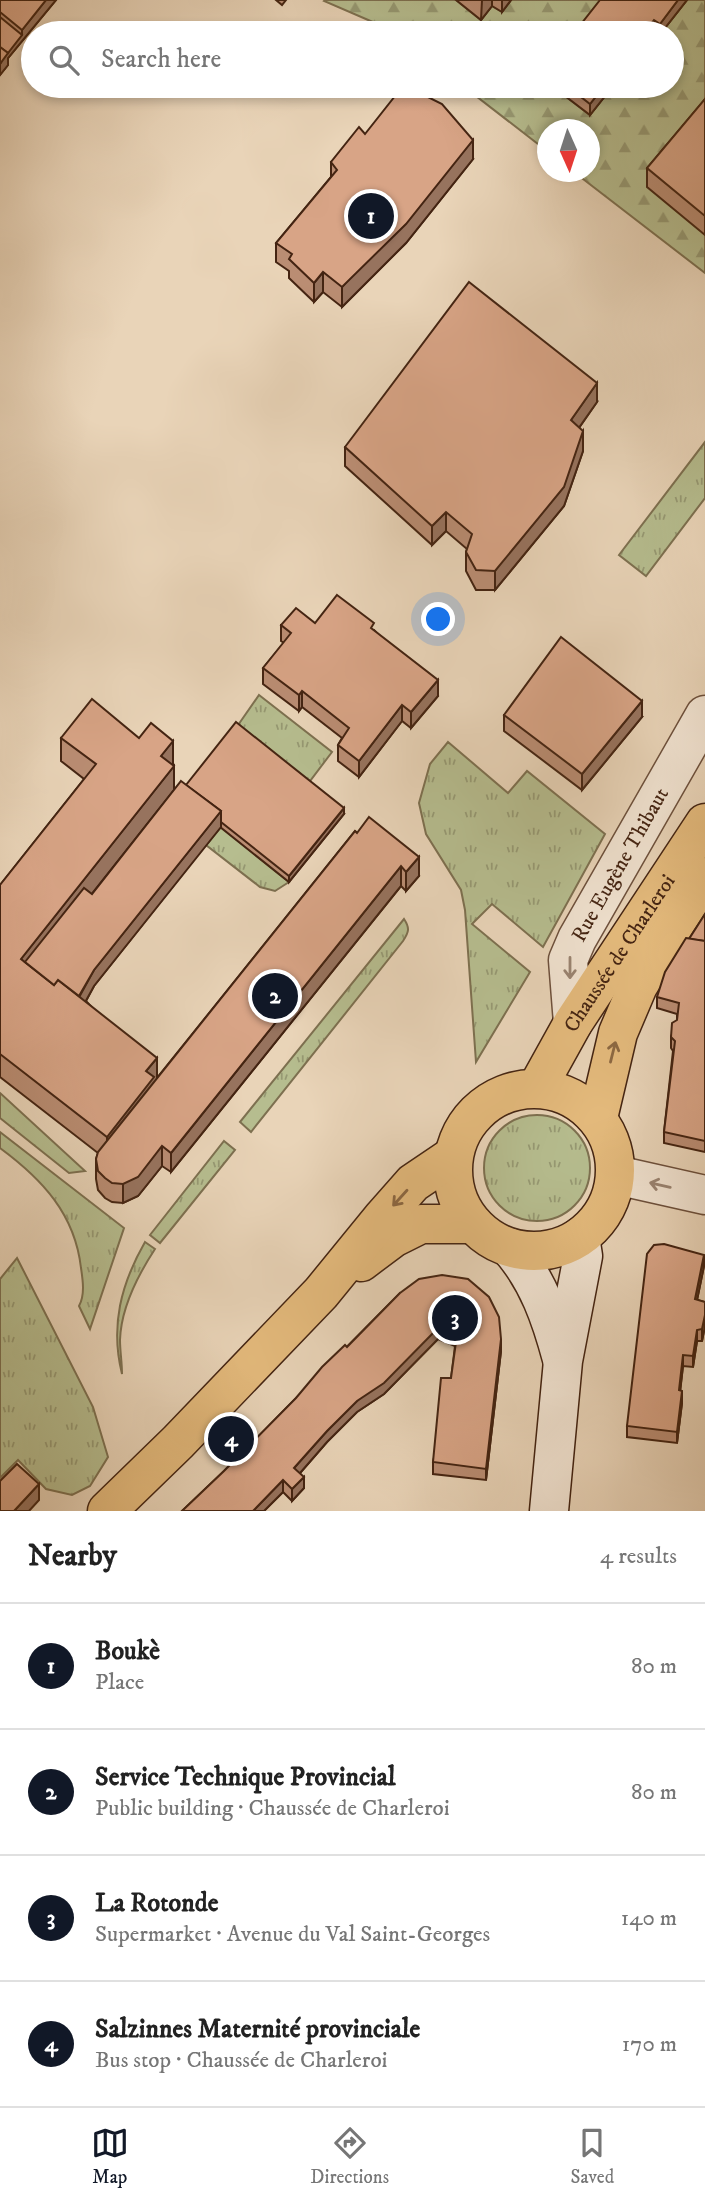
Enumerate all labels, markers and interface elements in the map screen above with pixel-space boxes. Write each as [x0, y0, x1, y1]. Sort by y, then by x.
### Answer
search box [21, 21, 684, 98]
icon: search [45, 41, 83, 79]
text: Search here [101, 43, 221, 76]
north arrow [537, 119, 600, 182]
pin: 1 [348, 190, 394, 242]
your location [421, 602, 455, 636]
street label: Rue Eugène Thibaut [566, 783, 675, 947]
street label: Chaussée de Charleroi [559, 870, 681, 1037]
one-way arrow [563, 956, 577, 979]
pin: 2 [252, 970, 298, 1022]
one-way arrow [607, 1041, 621, 1064]
one-way arrow [649, 1178, 672, 1191]
one-way arrow [392, 1189, 408, 1207]
pin: 3 [432, 1292, 478, 1344]
pin: 4 [208, 1413, 254, 1465]
text: Nearby [28, 1538, 117, 1575]
text: 4 results [600, 1542, 677, 1571]
text: Boukè [95, 1635, 160, 1668]
text: 1 [47, 1652, 55, 1681]
text: 80 m [631, 1652, 677, 1681]
text: Place [95, 1668, 144, 1697]
text: Service Technique Provincial [95, 1761, 396, 1794]
text: 2 [45, 1778, 57, 1807]
text: 80 m [631, 1778, 677, 1807]
text: Public building · Chaussée de Charleroi [95, 1794, 450, 1823]
text: La Rotonde [95, 1887, 218, 1920]
text: 3 [47, 1904, 55, 1933]
text: 140 m [621, 1904, 677, 1933]
text: Supermarket · Avenue du Val Saint-Georges [95, 1920, 490, 1949]
text: Salzinnes Maternité provinciale [95, 2013, 420, 2046]
text: 4 [44, 2030, 58, 2059]
text: 170 m [622, 2030, 677, 2059]
text: Bus stop · Chaussée de Charleroi [95, 2046, 388, 2075]
tab: Map [91, 2124, 129, 2189]
tab: Directions [310, 2124, 389, 2189]
tab: Saved [571, 2124, 614, 2189]

